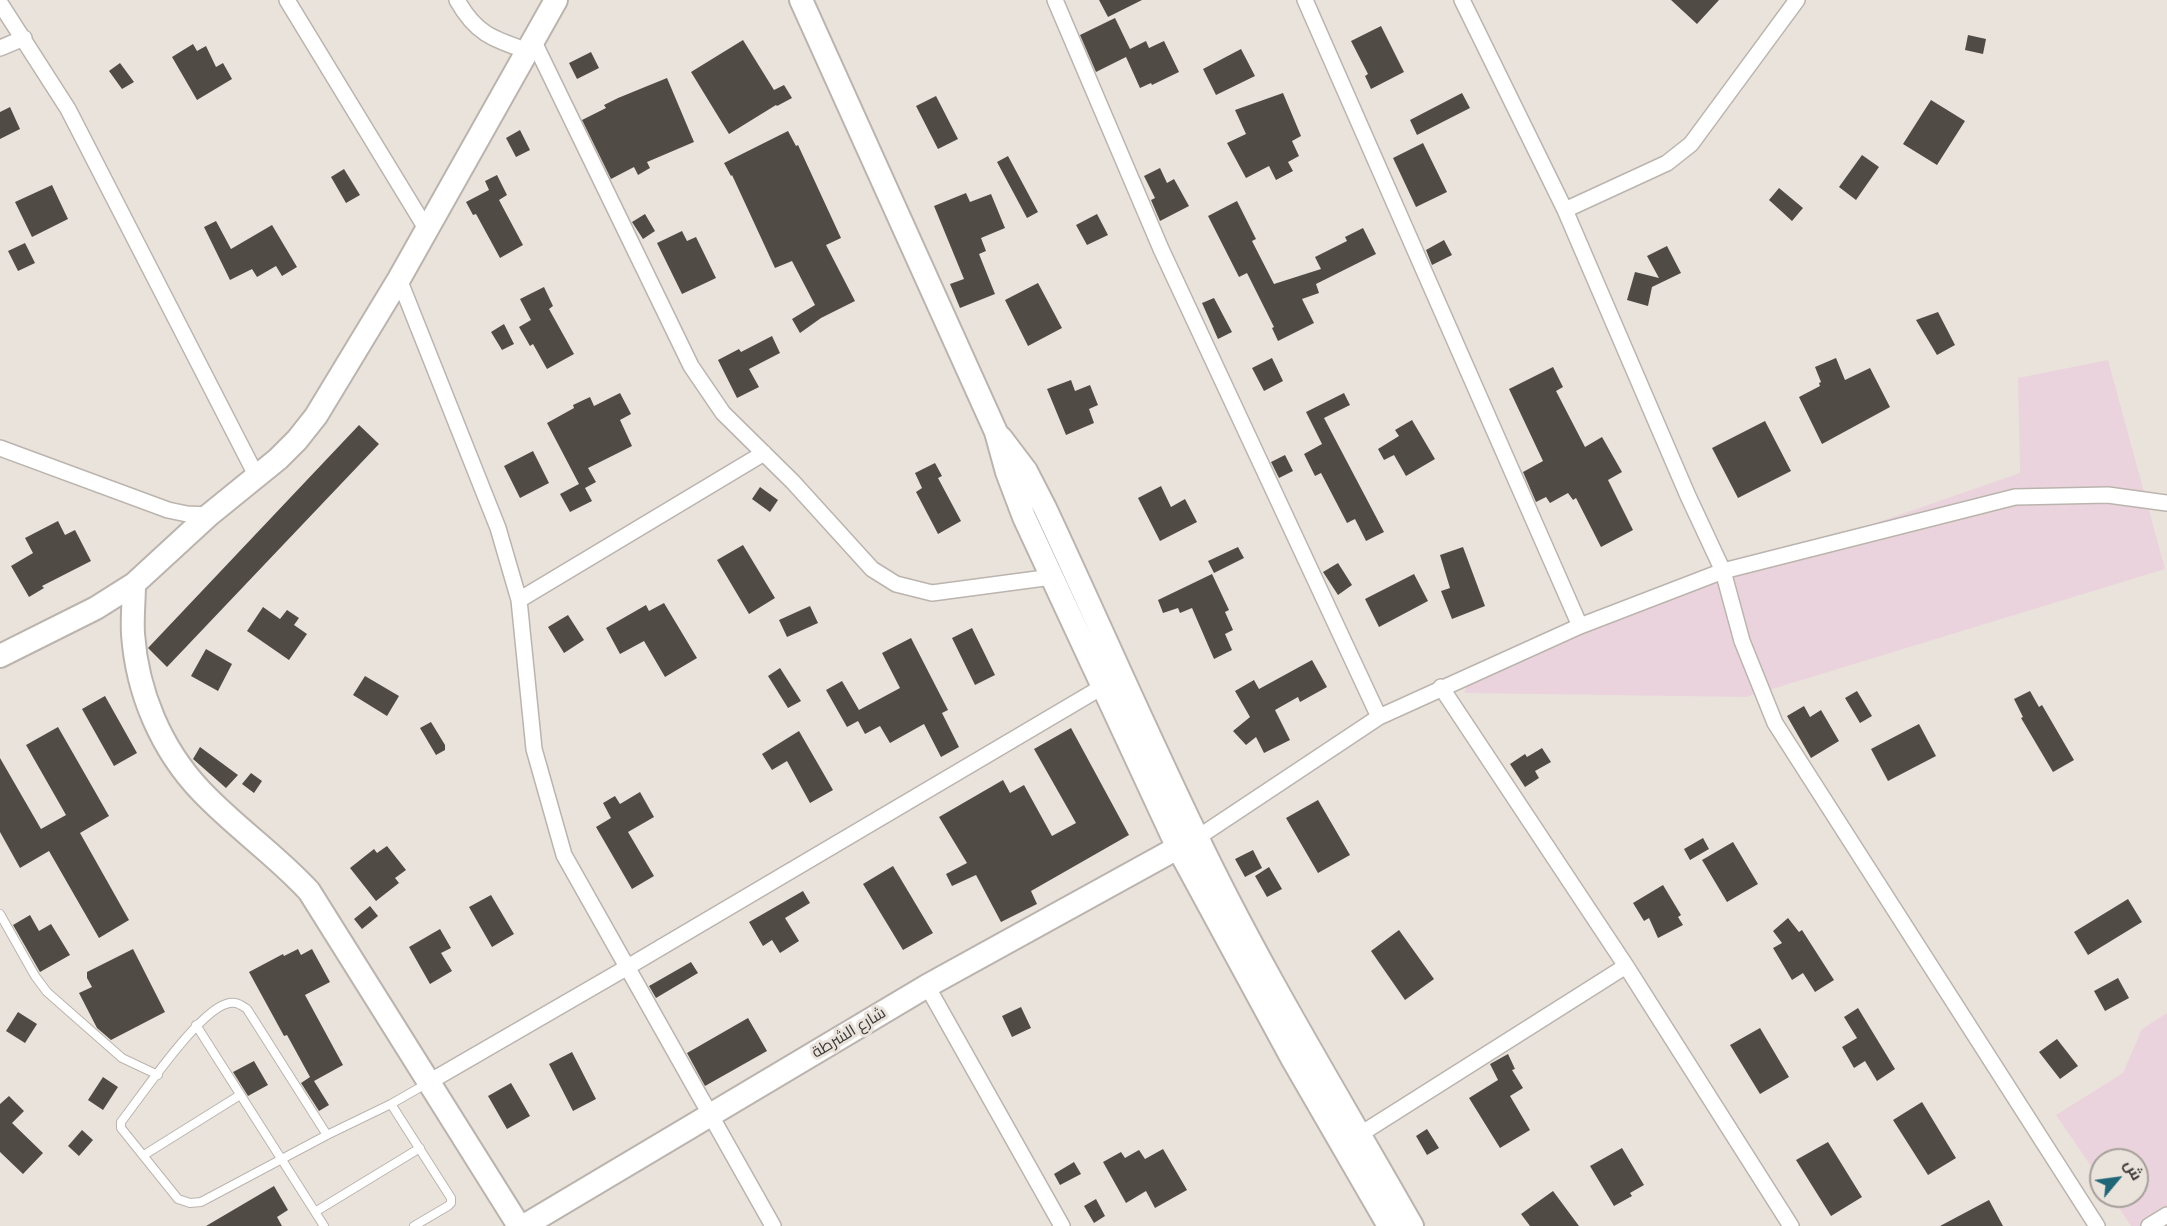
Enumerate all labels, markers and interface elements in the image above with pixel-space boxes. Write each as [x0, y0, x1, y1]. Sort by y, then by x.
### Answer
street label: شارع الشرطة [809, 1003, 889, 1063]
north arrow [2089, 1148, 2149, 1208]
text: ش [2120, 1156, 2147, 1184]

